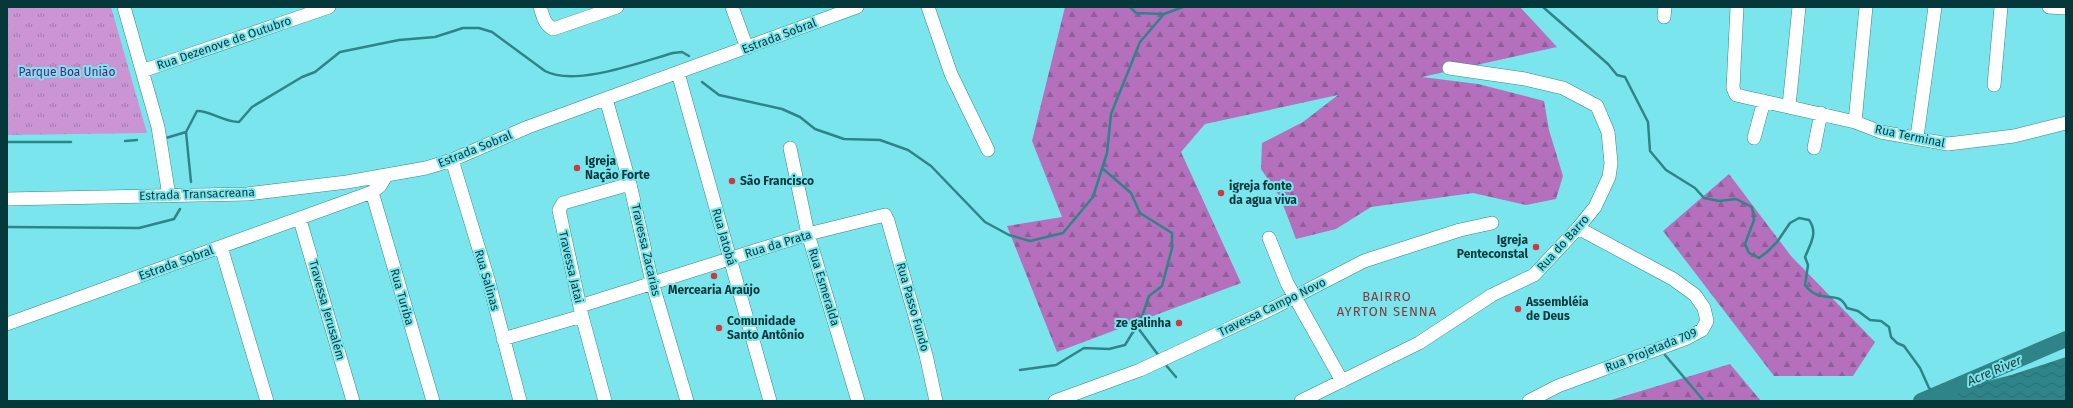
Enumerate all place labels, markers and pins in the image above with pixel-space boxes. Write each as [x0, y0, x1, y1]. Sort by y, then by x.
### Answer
place label: Igreja Nação Forte [585, 154, 650, 183]
marker: Igreja Nação Forte [572, 163, 582, 173]
place label: São Francisco [740, 174, 814, 188]
marker: São Francisco [727, 176, 737, 186]
place label: igreja fonte da agua viva [1229, 179, 1297, 207]
marker: igreja fonte da agua viva [1216, 188, 1226, 198]
place label: Igreja Penteconstal [1457, 233, 1528, 261]
marker: Igreja Penteconstal [1531, 242, 1541, 252]
marker: Mercearia Araújo [709, 271, 719, 281]
place label: Mercearia Araújo [668, 283, 760, 297]
place label: Assembléia de Deus [1525, 295, 1589, 323]
marker: Assembléia de Deus [1513, 304, 1523, 314]
place label: Comunidade Santo Antônio [727, 314, 804, 342]
place label: ze galinha [1116, 316, 1171, 330]
marker: ze galinha [1174, 318, 1184, 328]
marker: Comunidade Santo Antônio [714, 323, 724, 333]

